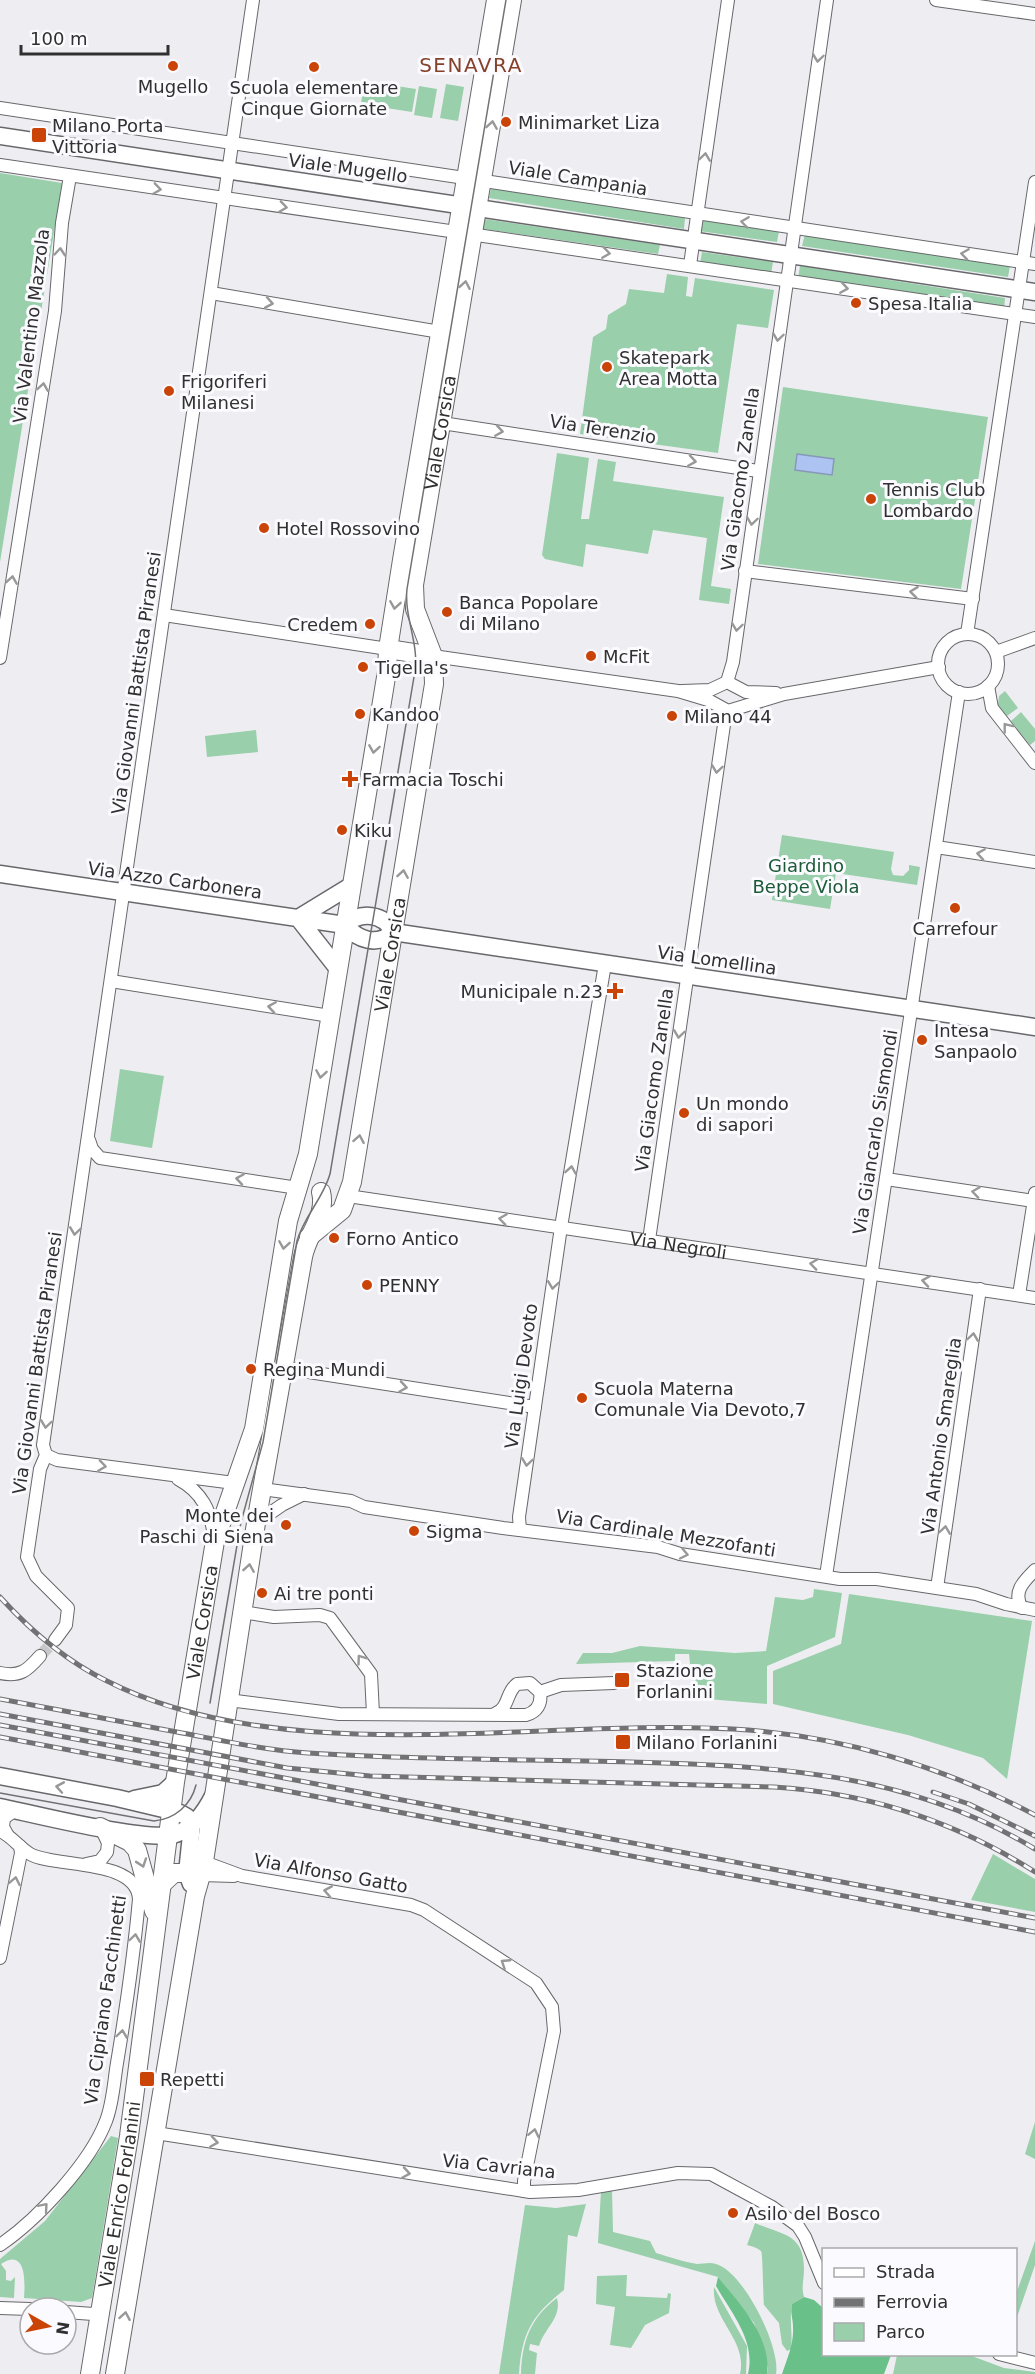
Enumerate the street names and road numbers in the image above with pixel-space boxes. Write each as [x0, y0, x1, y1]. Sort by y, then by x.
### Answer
street label: Viale Mugello [287, 149, 409, 187]
street label: Viale Campania [507, 157, 649, 199]
street label: Via Valentino Mazzola [9, 228, 53, 424]
street label: Viale Corsica [420, 374, 459, 492]
street label: Via Giacomo Zanella [717, 386, 763, 572]
street label: Via Terenzio [548, 410, 658, 448]
street label: Via Giovanni Battista Piranesi [107, 550, 165, 816]
street label: Via Azzo Carbonera [86, 857, 264, 903]
street label: Viale Corsica [370, 895, 409, 1013]
street label: Via Lomellina [656, 941, 778, 979]
street label: Via Giacomo Zanella [631, 987, 677, 1173]
street label: Via Giancarlo Sismondi [848, 1028, 902, 1236]
street label: Via Negroli [628, 1227, 728, 1263]
street label: Via Giovanni Battista Piranesi [8, 1230, 66, 1496]
street label: Via Luigi Devoto [500, 1302, 542, 1450]
street label: Via Antonio Smareglia [917, 1336, 965, 1536]
street label: Via Cardinale Mezzofanti [555, 1505, 777, 1561]
street label: Viale Corsica [182, 1563, 221, 1681]
street label: Via Alfonso Gatto [252, 1849, 410, 1897]
street label: Via Cipriano Facchinetti [80, 1894, 130, 2106]
street label: Viale Enrico Forlanini [94, 2100, 144, 2289]
street label: Via Cavriana [441, 2150, 557, 2182]

